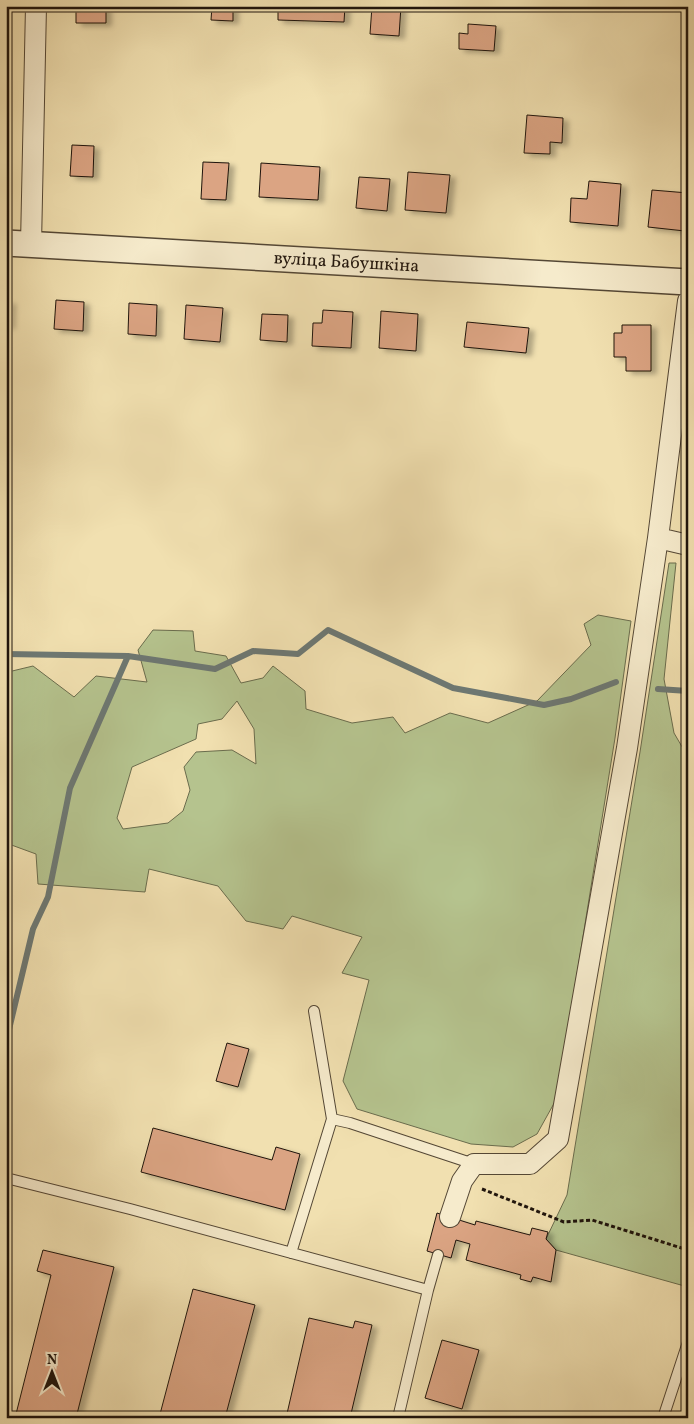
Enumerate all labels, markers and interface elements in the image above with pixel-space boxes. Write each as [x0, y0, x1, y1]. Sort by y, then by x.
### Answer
street label: вуліца Бабушкіна [273, 246, 420, 279]
north arrow [28, 1346, 78, 1396]
text: N [47, 1351, 57, 1370]

